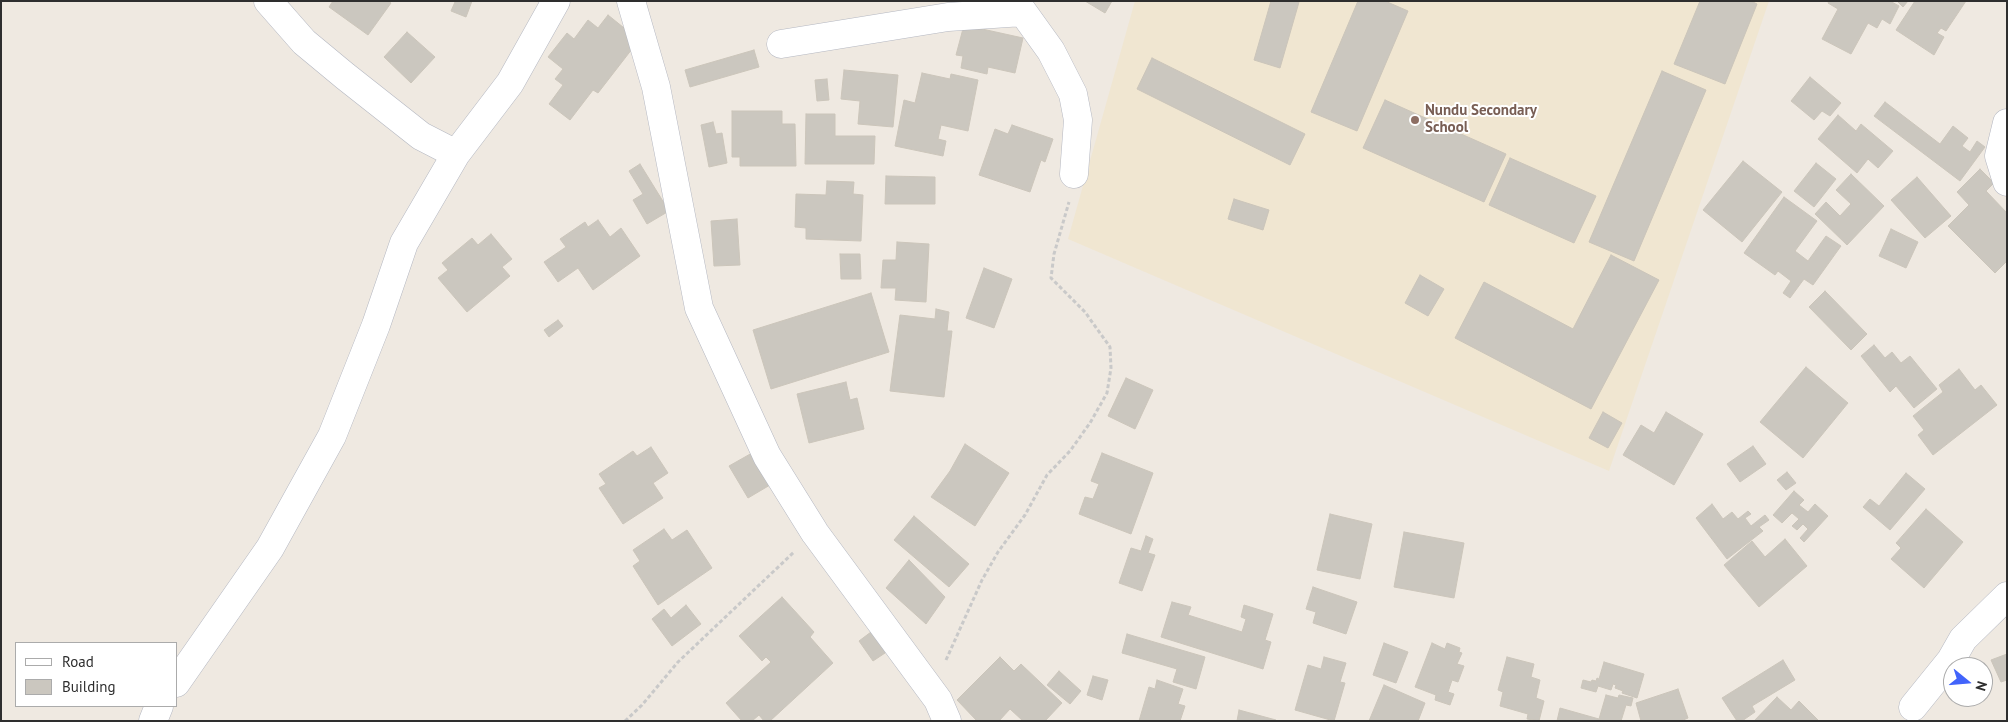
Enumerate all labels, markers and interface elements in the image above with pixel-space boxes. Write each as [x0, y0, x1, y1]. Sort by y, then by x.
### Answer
place label: Nundu Secondary School [1425, 102, 1537, 137]
marker: Nundu Secondary School [1409, 114, 1421, 126]
legend [15, 642, 178, 707]
text: Road [62, 652, 94, 671]
north arrow [1943, 657, 1993, 707]
text: Building [62, 677, 116, 696]
text: N [1971, 679, 1991, 693]

